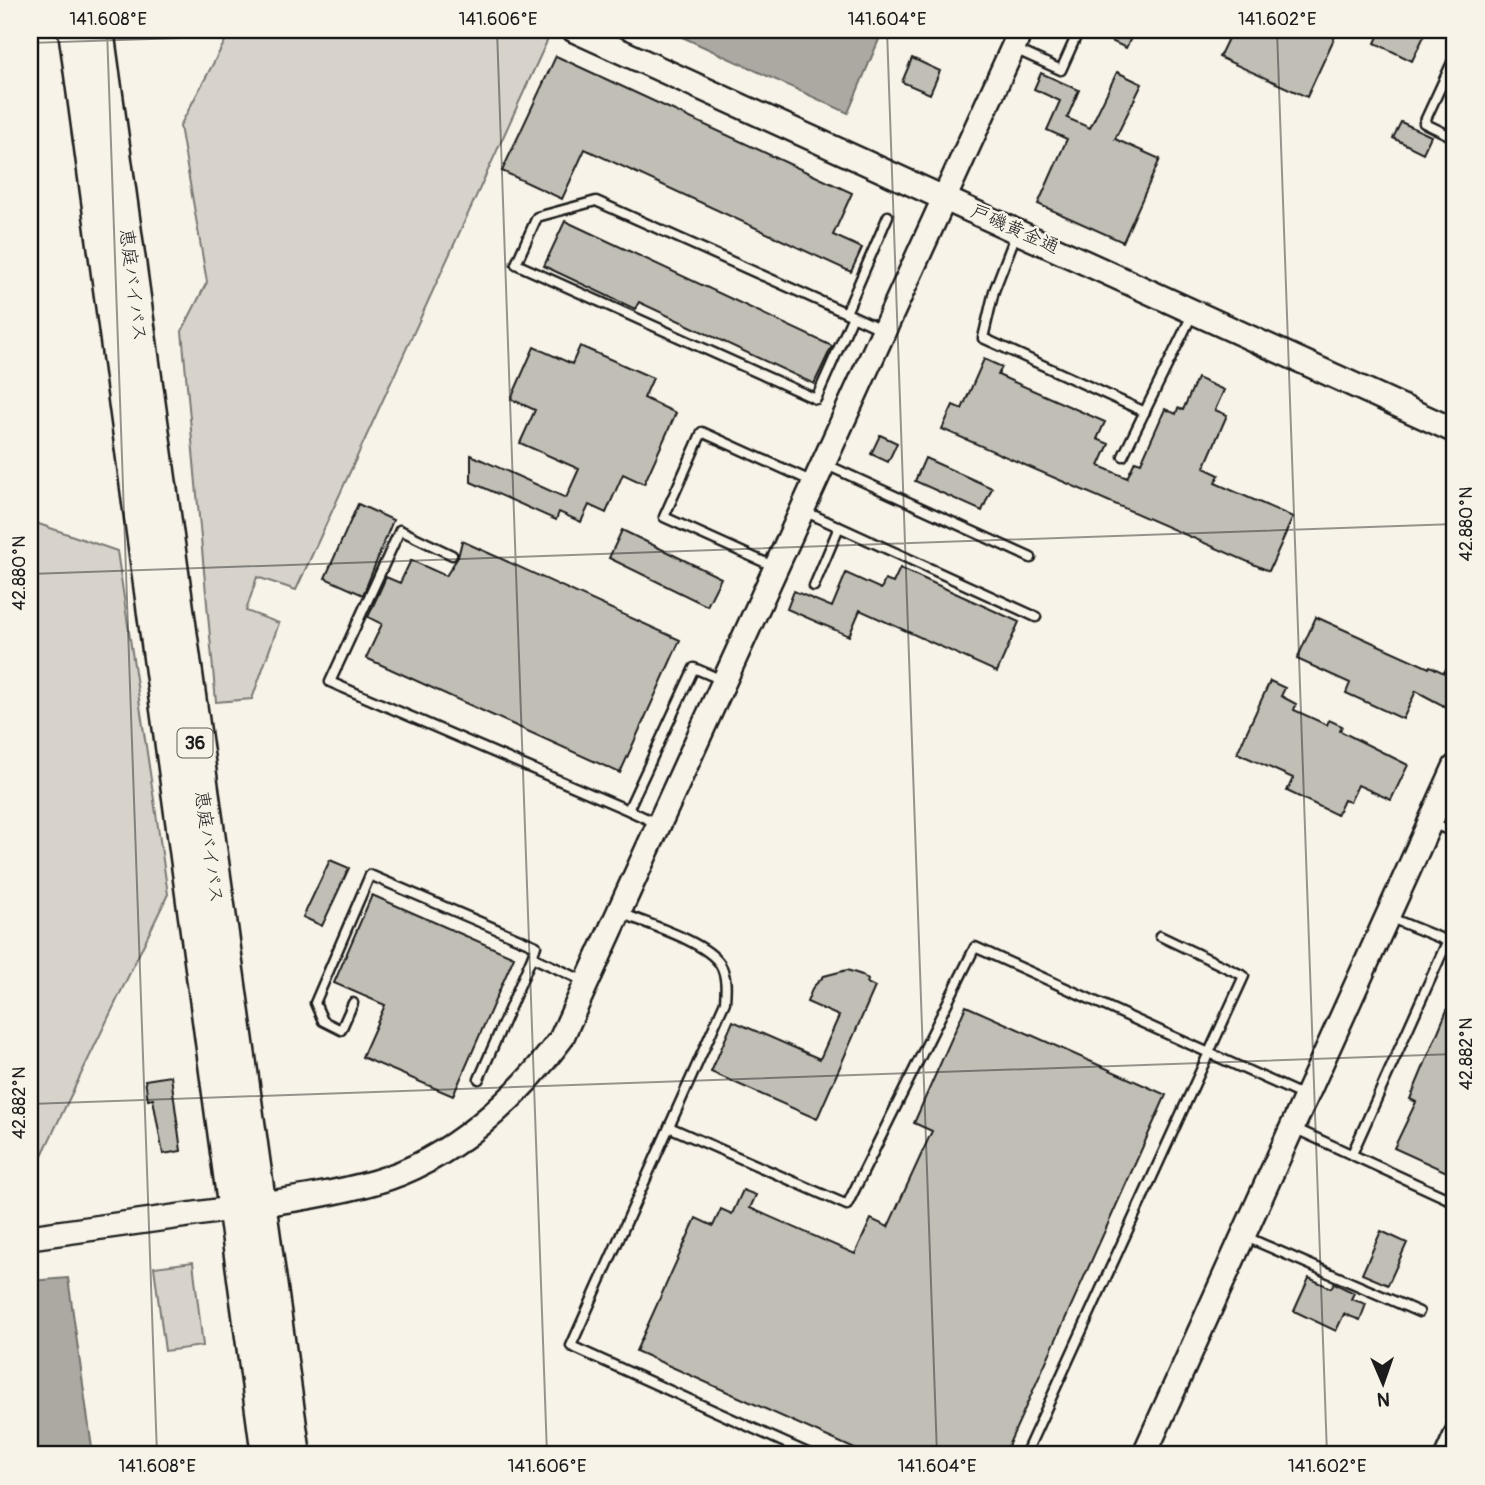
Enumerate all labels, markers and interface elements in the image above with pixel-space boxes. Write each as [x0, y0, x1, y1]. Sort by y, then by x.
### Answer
text: 141.608°E [69, 8, 147, 31]
text: 141.606°E [459, 8, 537, 31]
text: 141.604°E [848, 8, 926, 31]
text: 141.602°E [1238, 8, 1316, 31]
street label: 戸磯黄金通 [967, 199, 1063, 259]
street label: 恵庭バイパス [114, 227, 152, 343]
text: 42.880°N [1455, 487, 1478, 561]
text: 42.880°N [8, 536, 31, 610]
road number: 36 [178, 728, 212, 758]
street label: 恵庭バイパス [189, 789, 229, 905]
text: 42.882°N [1455, 1018, 1478, 1090]
text: 42.882°N [8, 1067, 31, 1139]
north arrow [1348, 1348, 1418, 1418]
text: N [1377, 1387, 1390, 1411]
text: 141.608°E [118, 1455, 196, 1478]
text: 141.606°E [508, 1455, 586, 1478]
text: 141.604°E [898, 1455, 976, 1478]
text: 141.602°E [1288, 1455, 1366, 1478]

